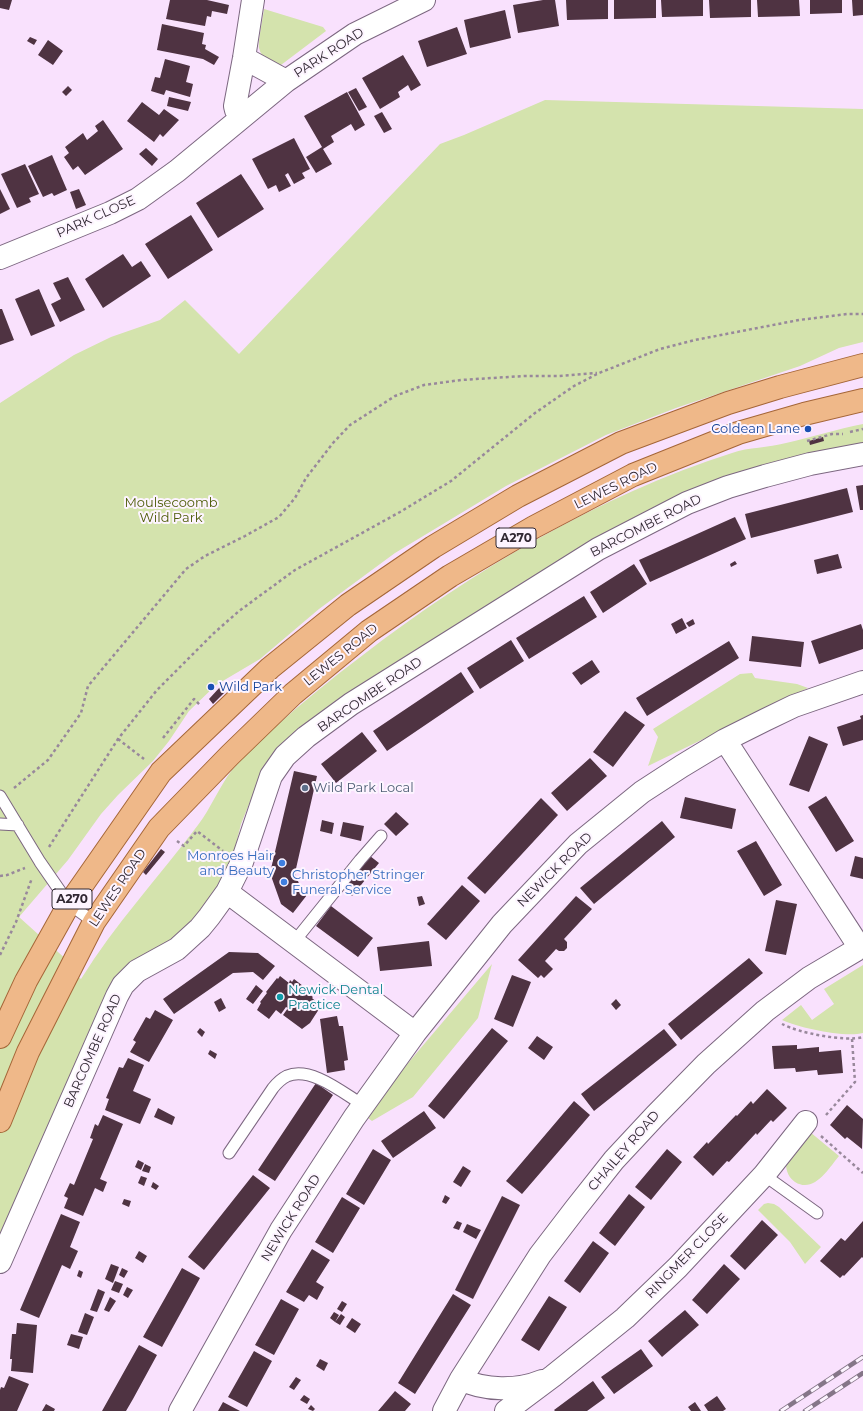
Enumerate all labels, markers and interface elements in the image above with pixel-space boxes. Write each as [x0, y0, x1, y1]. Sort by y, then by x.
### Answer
street label: PARK ROAD [291, 25, 367, 81]
street label: PARK CLOSE [54, 193, 138, 241]
place label: Coldean Lane [711, 421, 800, 437]
marker: Coldean Lane [803, 424, 813, 434]
street label: LEWES ROAD [572, 459, 660, 513]
street label: BARCOMBE ROAD [588, 491, 704, 561]
park label: Moulsecoomb Wild Park [124, 495, 218, 526]
road number: A270 [496, 528, 536, 548]
street label: LEWES ROAD [301, 620, 381, 690]
street label: BARCOMBE ROAD [315, 654, 425, 736]
place label: Wild Park [219, 679, 282, 695]
marker: Wild Park [206, 682, 216, 692]
place label: Wild Park Local [313, 780, 414, 796]
marker: Wild Park Local [300, 783, 310, 793]
street label: NEWICK ROAD [514, 829, 596, 911]
street label: LEWES ROAD [86, 846, 150, 930]
place label: Monroes Hair and Beauty [187, 848, 274, 879]
marker: Monroes Hair and Beauty [277, 858, 287, 868]
place label: Christopher Stringer Funeral Service [292, 867, 425, 898]
marker: Christopher Stringer Funeral Service [279, 877, 289, 887]
road number: A270 [52, 889, 92, 909]
place label: Newick Dental Practice [288, 982, 383, 1013]
street label: BARCOMBE ROAD [61, 992, 125, 1110]
marker: Newick Dental Practice [275, 992, 285, 1002]
street label: CHAILEY ROAD [585, 1108, 663, 1194]
street label: NEWICK ROAD [258, 1172, 324, 1264]
street label: RINGMER CLOSE [642, 1210, 732, 1302]

